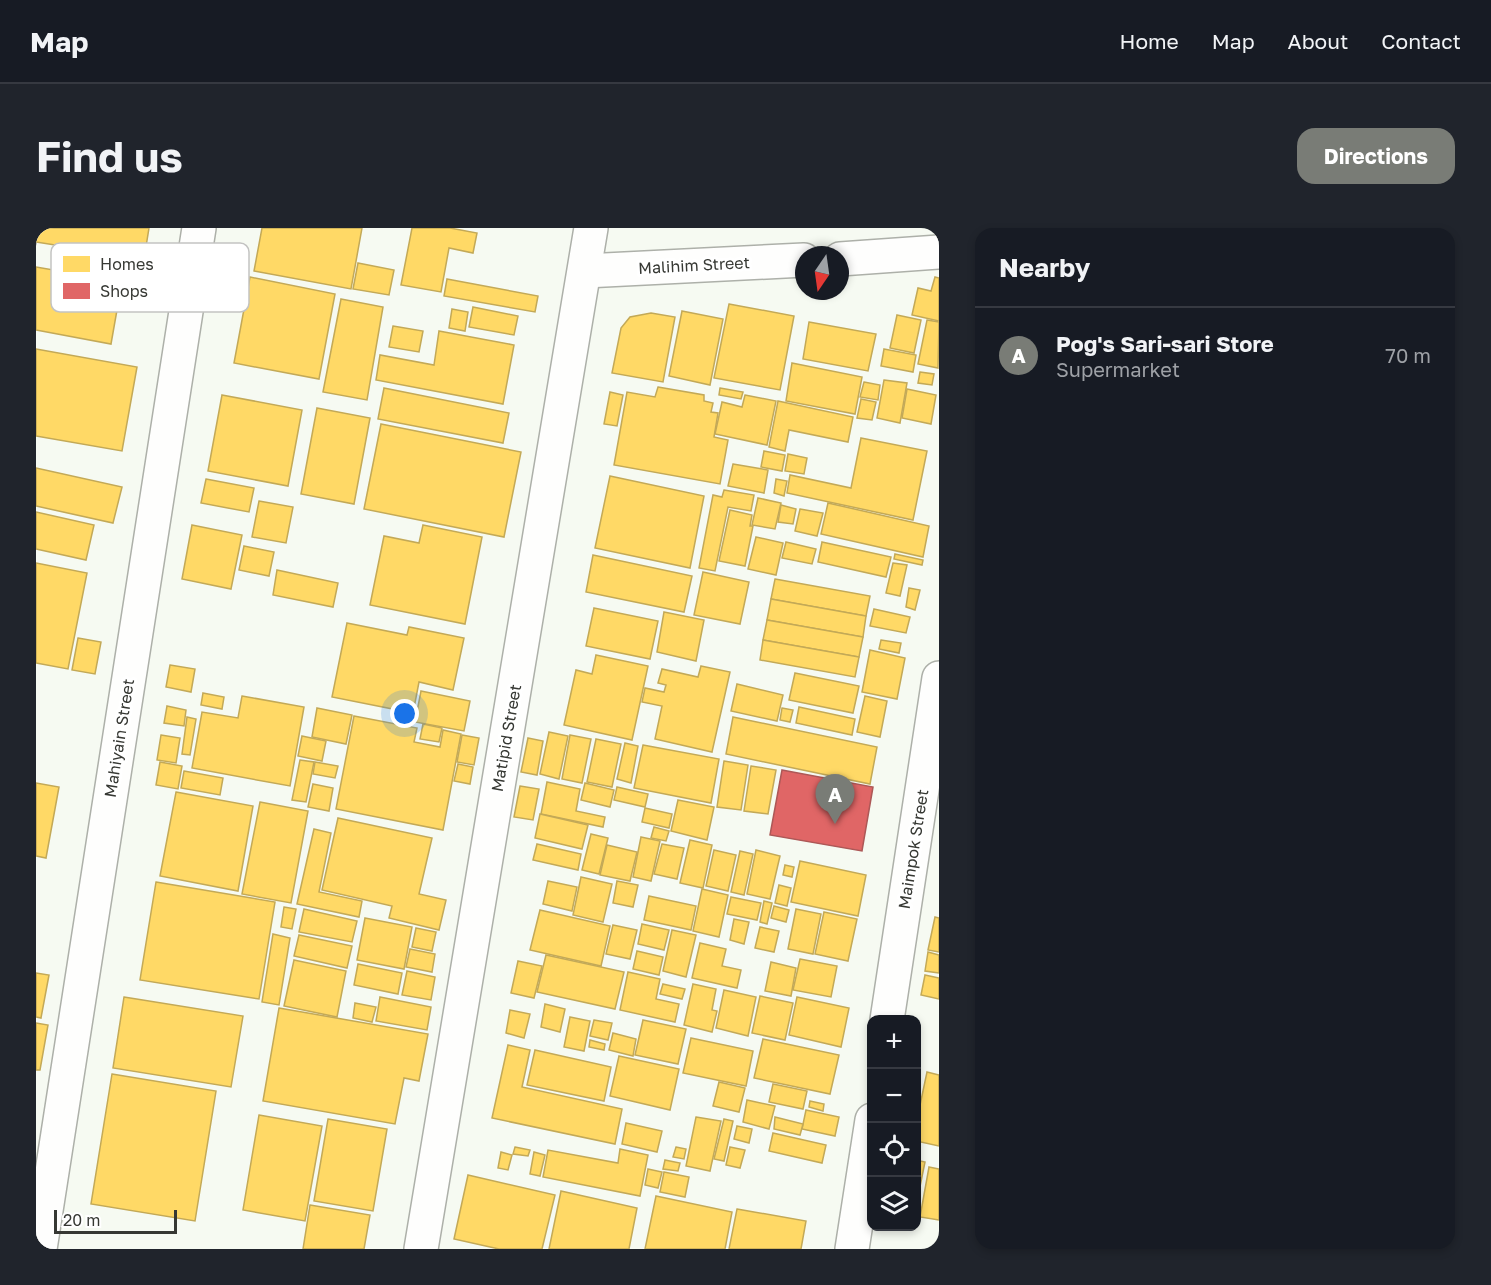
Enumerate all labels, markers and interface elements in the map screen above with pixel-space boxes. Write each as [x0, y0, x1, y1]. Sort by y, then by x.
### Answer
text: Map [30, 25, 88, 58]
text: Home [1119, 28, 1179, 54]
text: Map [1212, 28, 1255, 54]
text: About [1288, 28, 1348, 54]
text: Contact [1381, 28, 1461, 54]
button: Directions [1297, 128, 1455, 184]
text: Find us [36, 131, 183, 181]
legend [51, 243, 249, 312]
north arrow [795, 246, 849, 300]
street label: Malihim Street [638, 252, 750, 278]
text: Nearby [999, 252, 1090, 283]
text: Homes [100, 254, 154, 274]
text: Shops [100, 281, 148, 301]
text: Pog's Sari-sari Store [1056, 330, 1274, 357]
text: A [1011, 343, 1026, 367]
text: 70 m [1385, 343, 1431, 367]
text: Supermarket [1056, 357, 1180, 381]
street label: Mahiyain Street [100, 677, 138, 799]
street label: Matipid Street [487, 683, 525, 793]
your location [390, 699, 419, 728]
pin: A [816, 774, 854, 824]
street label: Maimpok Street [894, 788, 932, 910]
map controls [867, 1015, 921, 1231]
button: + [867, 1015, 921, 1069]
button: − [867, 1069, 921, 1123]
button: locate [867, 1123, 921, 1177]
button: layers [867, 1177, 921, 1231]
scale bar [54, 1207, 177, 1234]
text: 20 m [63, 1210, 100, 1230]

